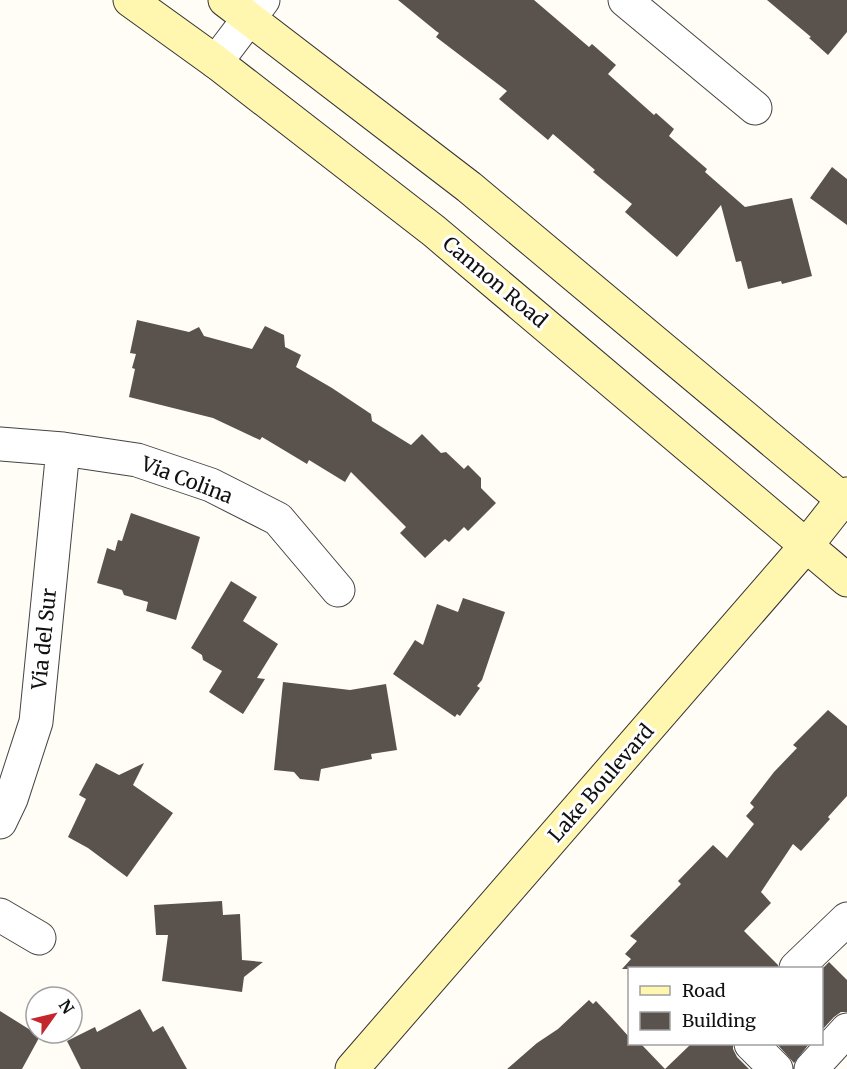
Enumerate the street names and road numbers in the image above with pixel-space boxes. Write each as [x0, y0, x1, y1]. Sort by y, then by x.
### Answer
street label: Cannon Road [438, 231, 553, 333]
street label: Via Colina [137, 450, 237, 509]
street label: Via del Sur [26, 587, 61, 692]
street label: Lake Boulevard [543, 718, 659, 847]

